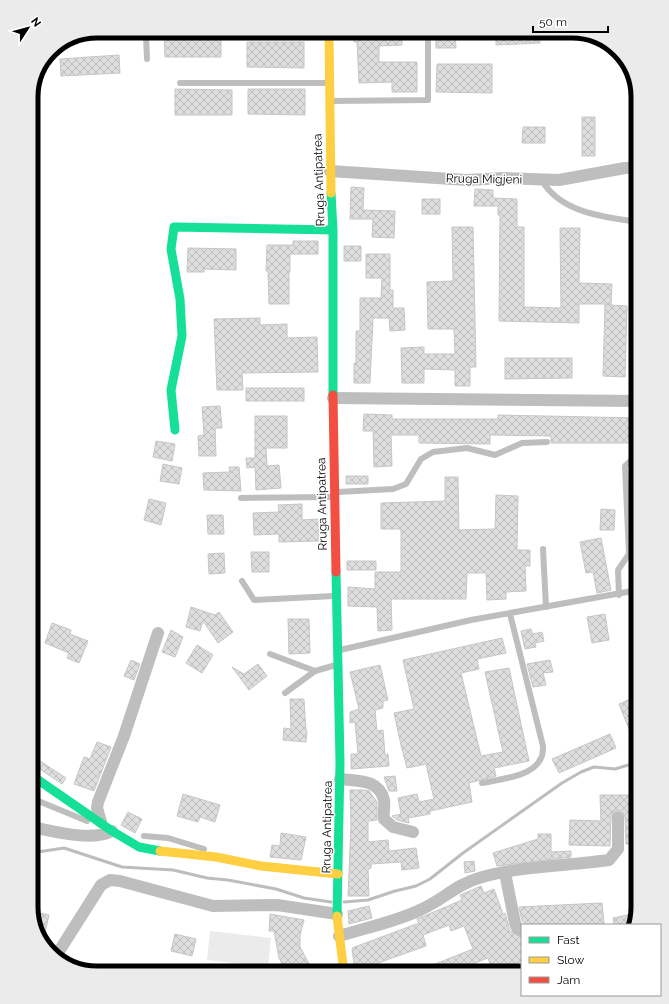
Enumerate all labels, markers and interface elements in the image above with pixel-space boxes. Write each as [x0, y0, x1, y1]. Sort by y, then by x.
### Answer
north arrow [8, 8, 48, 48]
scale bar [533, 8, 608, 34]
text: N [28, 15, 43, 30]
text: 50 m [539, 15, 567, 29]
street label: Rruga Antipatrea [310, 133, 328, 227]
street label: Rruga Migjeni [446, 171, 522, 187]
street label: Rruga Antipatrea [314, 457, 330, 551]
street label: Rruga Antipatrea [319, 780, 335, 874]
legend [521, 924, 661, 996]
text: Fast [557, 933, 580, 947]
text: Slow [557, 953, 584, 967]
text: Jam [557, 973, 580, 987]

